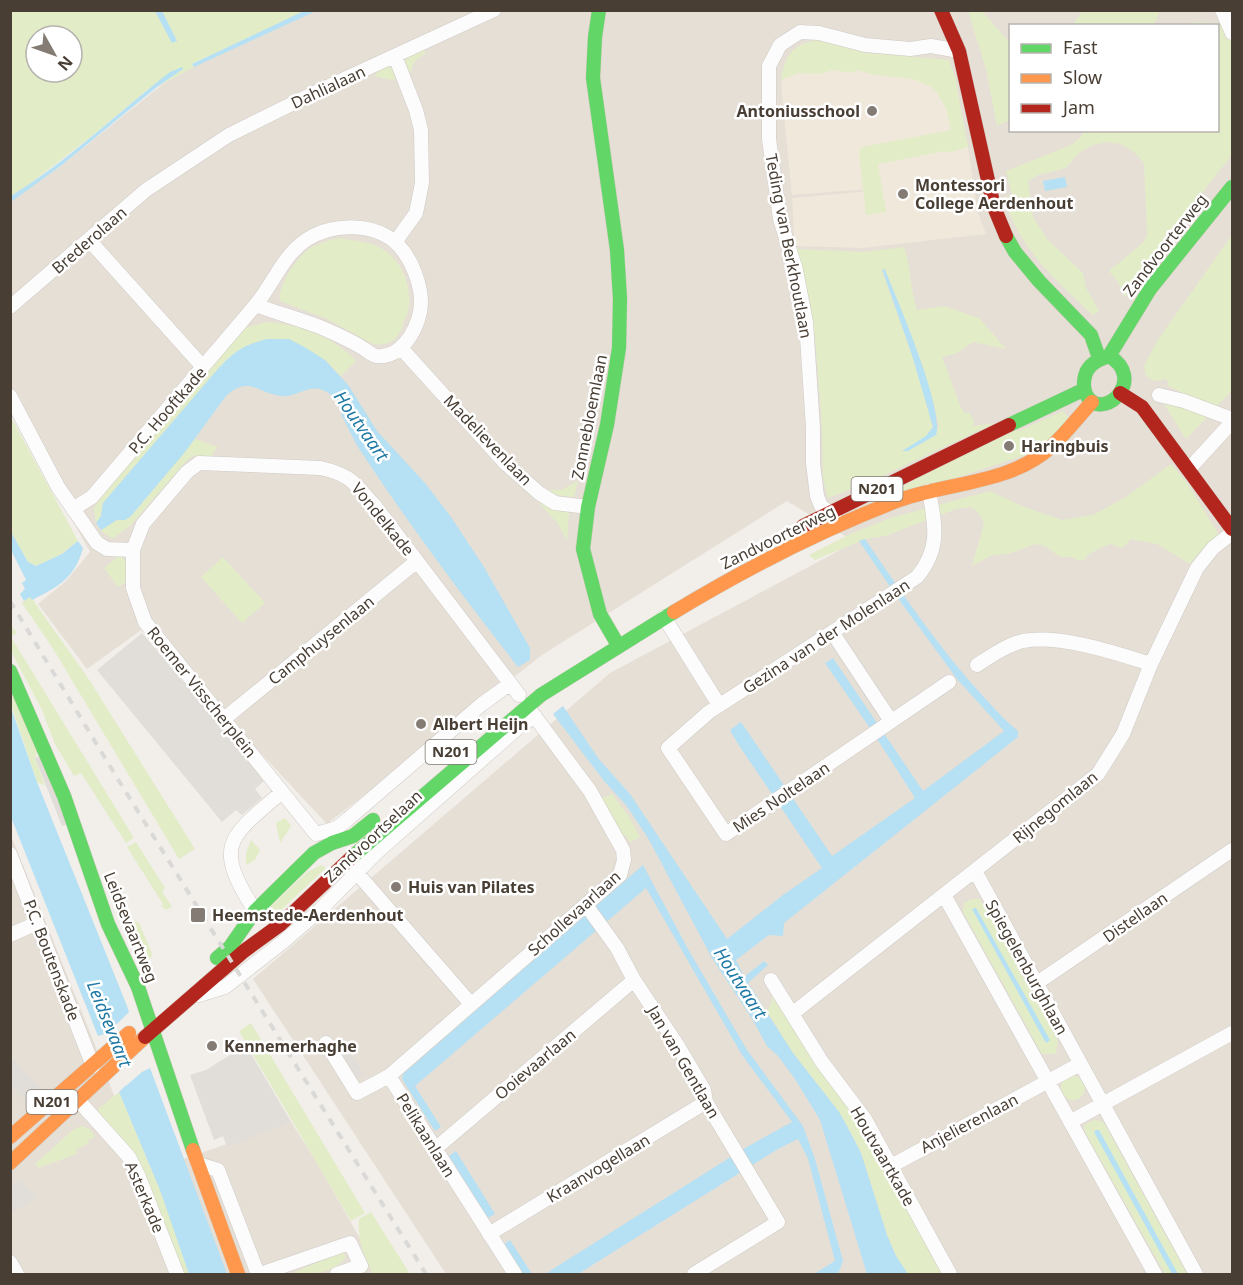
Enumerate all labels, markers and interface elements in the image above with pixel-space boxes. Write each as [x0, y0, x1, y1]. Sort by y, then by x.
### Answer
north arrow [24, 24, 84, 84]
legend [1009, 24, 1219, 132]
text: Fast [1063, 35, 1098, 59]
text: N [53, 52, 78, 76]
street label: Dahlialaan [287, 60, 369, 114]
text: Slow [1063, 65, 1102, 89]
text: Jam [1061, 95, 1095, 119]
place label: Antoniusschool [737, 100, 860, 122]
marker: Antoniusschool [865, 104, 879, 118]
street label: Teding van Berkhoutlaan [760, 152, 818, 340]
place label: Montessori College Aerdenhout [915, 174, 1074, 214]
marker: Montessori College Aerdenhout [896, 187, 910, 201]
street label: Zandvoorterweg [1118, 189, 1212, 301]
street label: Brederolaan [47, 201, 131, 279]
street label: Zonnebloemlaan [566, 352, 612, 482]
street label: P.C. Hooftkade [123, 362, 211, 458]
water label: Houtvaart [329, 385, 395, 466]
street label: Madelievenlaan [439, 390, 537, 490]
place label: Haringbuis [1021, 435, 1109, 457]
marker: Haringbuis [1002, 439, 1016, 453]
road number: N201 [852, 477, 902, 501]
street label: Vondelkade [347, 478, 419, 560]
street label: Zandvoorterweg [717, 500, 839, 574]
street label: Gezina van der Molenlaan [738, 574, 914, 698]
street label: Camphuysenlaan [263, 590, 379, 690]
street label: Roemer Visscherplein [142, 622, 262, 762]
place label: Albert Heijn [433, 713, 529, 735]
marker: Albert Heijn [414, 717, 428, 731]
road number: N201 [426, 740, 476, 764]
street label: Mies Noltelaan [728, 757, 834, 837]
street label: Rijnegomlaan [1008, 766, 1102, 848]
street label: Zandvoortselaan [319, 785, 427, 887]
street label: Schollevaarlaan [523, 865, 625, 961]
street label: Leidsevaartweg [99, 868, 163, 986]
place label: Huis van Pilates [408, 876, 535, 898]
marker: Huis van Pilates [389, 880, 403, 894]
street label: Distellaan [1098, 887, 1172, 947]
street label: Spiegelenburghlaan [981, 895, 1073, 1039]
street label: P.C. Boutenskade [19, 896, 85, 1024]
place label: Heemstede-Aerdenhout [212, 904, 404, 926]
marker: Heemstede-Aerdenhout [189, 906, 207, 924]
water label: Houtvaart [709, 942, 773, 1024]
water label: Leidsevaart [82, 977, 138, 1071]
street label: Jan van Gentlaan [642, 1000, 725, 1122]
street label: Ooievaarlaan [490, 1024, 580, 1104]
place label: Kennemerhaghe [224, 1035, 357, 1057]
marker: Kennemerhaghe [205, 1039, 219, 1053]
street label: Anjelierenlaan [916, 1088, 1022, 1158]
street label: Pelikaanlaan [391, 1089, 461, 1181]
road number: N201 [26, 1090, 78, 1114]
street label: Houtvaartkade [845, 1102, 921, 1210]
street label: Kraanvogellaan [542, 1128, 654, 1208]
street label: Asterkade [120, 1158, 170, 1236]

